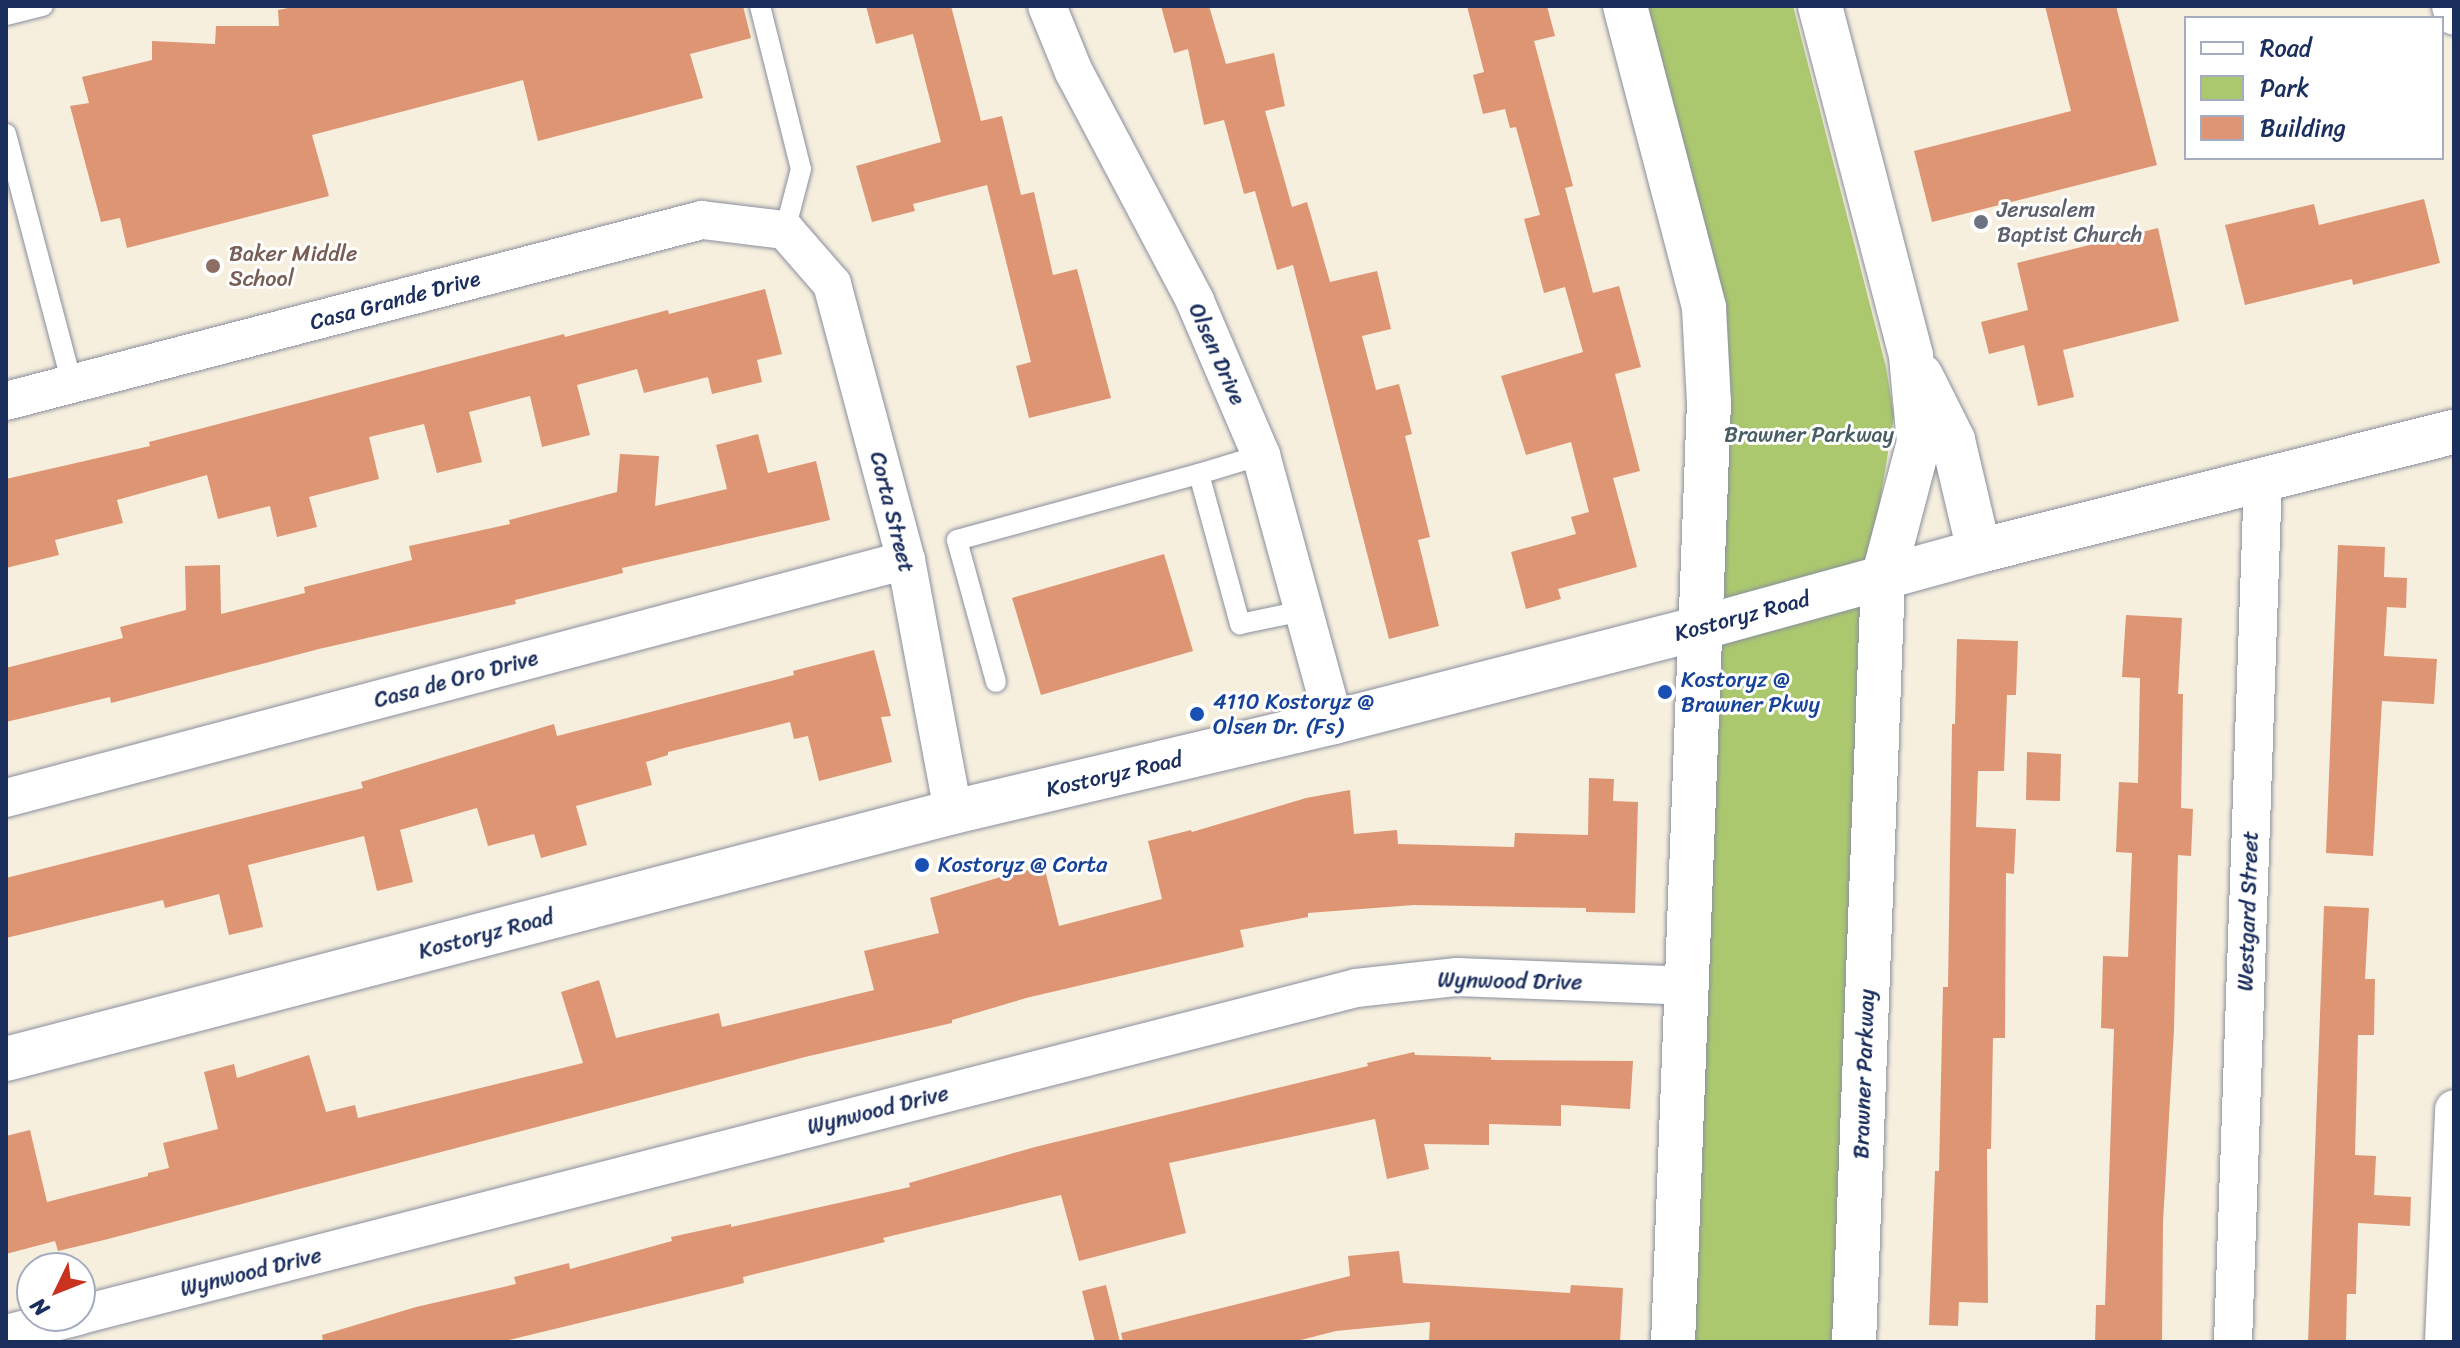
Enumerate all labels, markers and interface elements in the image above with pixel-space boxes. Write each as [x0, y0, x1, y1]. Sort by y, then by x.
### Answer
legend [2184, 16, 2444, 160]
text: Road [2260, 27, 2311, 69]
text: Park [2260, 67, 2309, 109]
text: Building [2260, 107, 2346, 149]
place label: Jerusalem Baptist Church [1997, 196, 2142, 248]
marker: Jerusalem Baptist Church [1972, 213, 1990, 231]
place label: Baker Middle School [229, 240, 356, 292]
marker: Baker Middle School [204, 257, 222, 275]
street label: Casa Grande Drive [307, 265, 483, 335]
street label: Olsen Drive [1183, 299, 1251, 409]
park label: Brawner Parkway [1724, 422, 1894, 448]
street label: Corta Street [864, 449, 920, 575]
street label: Kostoryz Road [1671, 585, 1813, 647]
street label: Casa de Oro Drive [370, 644, 542, 714]
place label: Kostoryz @ Brawner Pkwy [1681, 666, 1820, 718]
marker: Kostoryz @ Brawner Pkwy [1656, 683, 1674, 701]
place label: 4110 Kostoryz @ Olsen Dr. (Fs) [1213, 688, 1374, 740]
marker: 4110 Kostoryz @ Olsen Dr. (Fs) [1188, 705, 1206, 723]
street label: Kostoryz Road [1043, 745, 1185, 803]
street label: Westgard Street [2232, 830, 2264, 992]
place label: Kostoryz @ Corta [938, 852, 1107, 878]
marker: Kostoryz @ Corta [913, 856, 931, 874]
street label: Kostoryz Road [415, 903, 557, 965]
street label: Wynwood Drive [1437, 967, 1583, 995]
street label: Brawner Parkway [1848, 989, 1880, 1159]
street label: Wynwood Drive [805, 1080, 951, 1140]
street label: Wynwood Drive [178, 1242, 324, 1302]
north arrow [16, 1252, 96, 1332]
text: N [20, 1288, 59, 1326]

